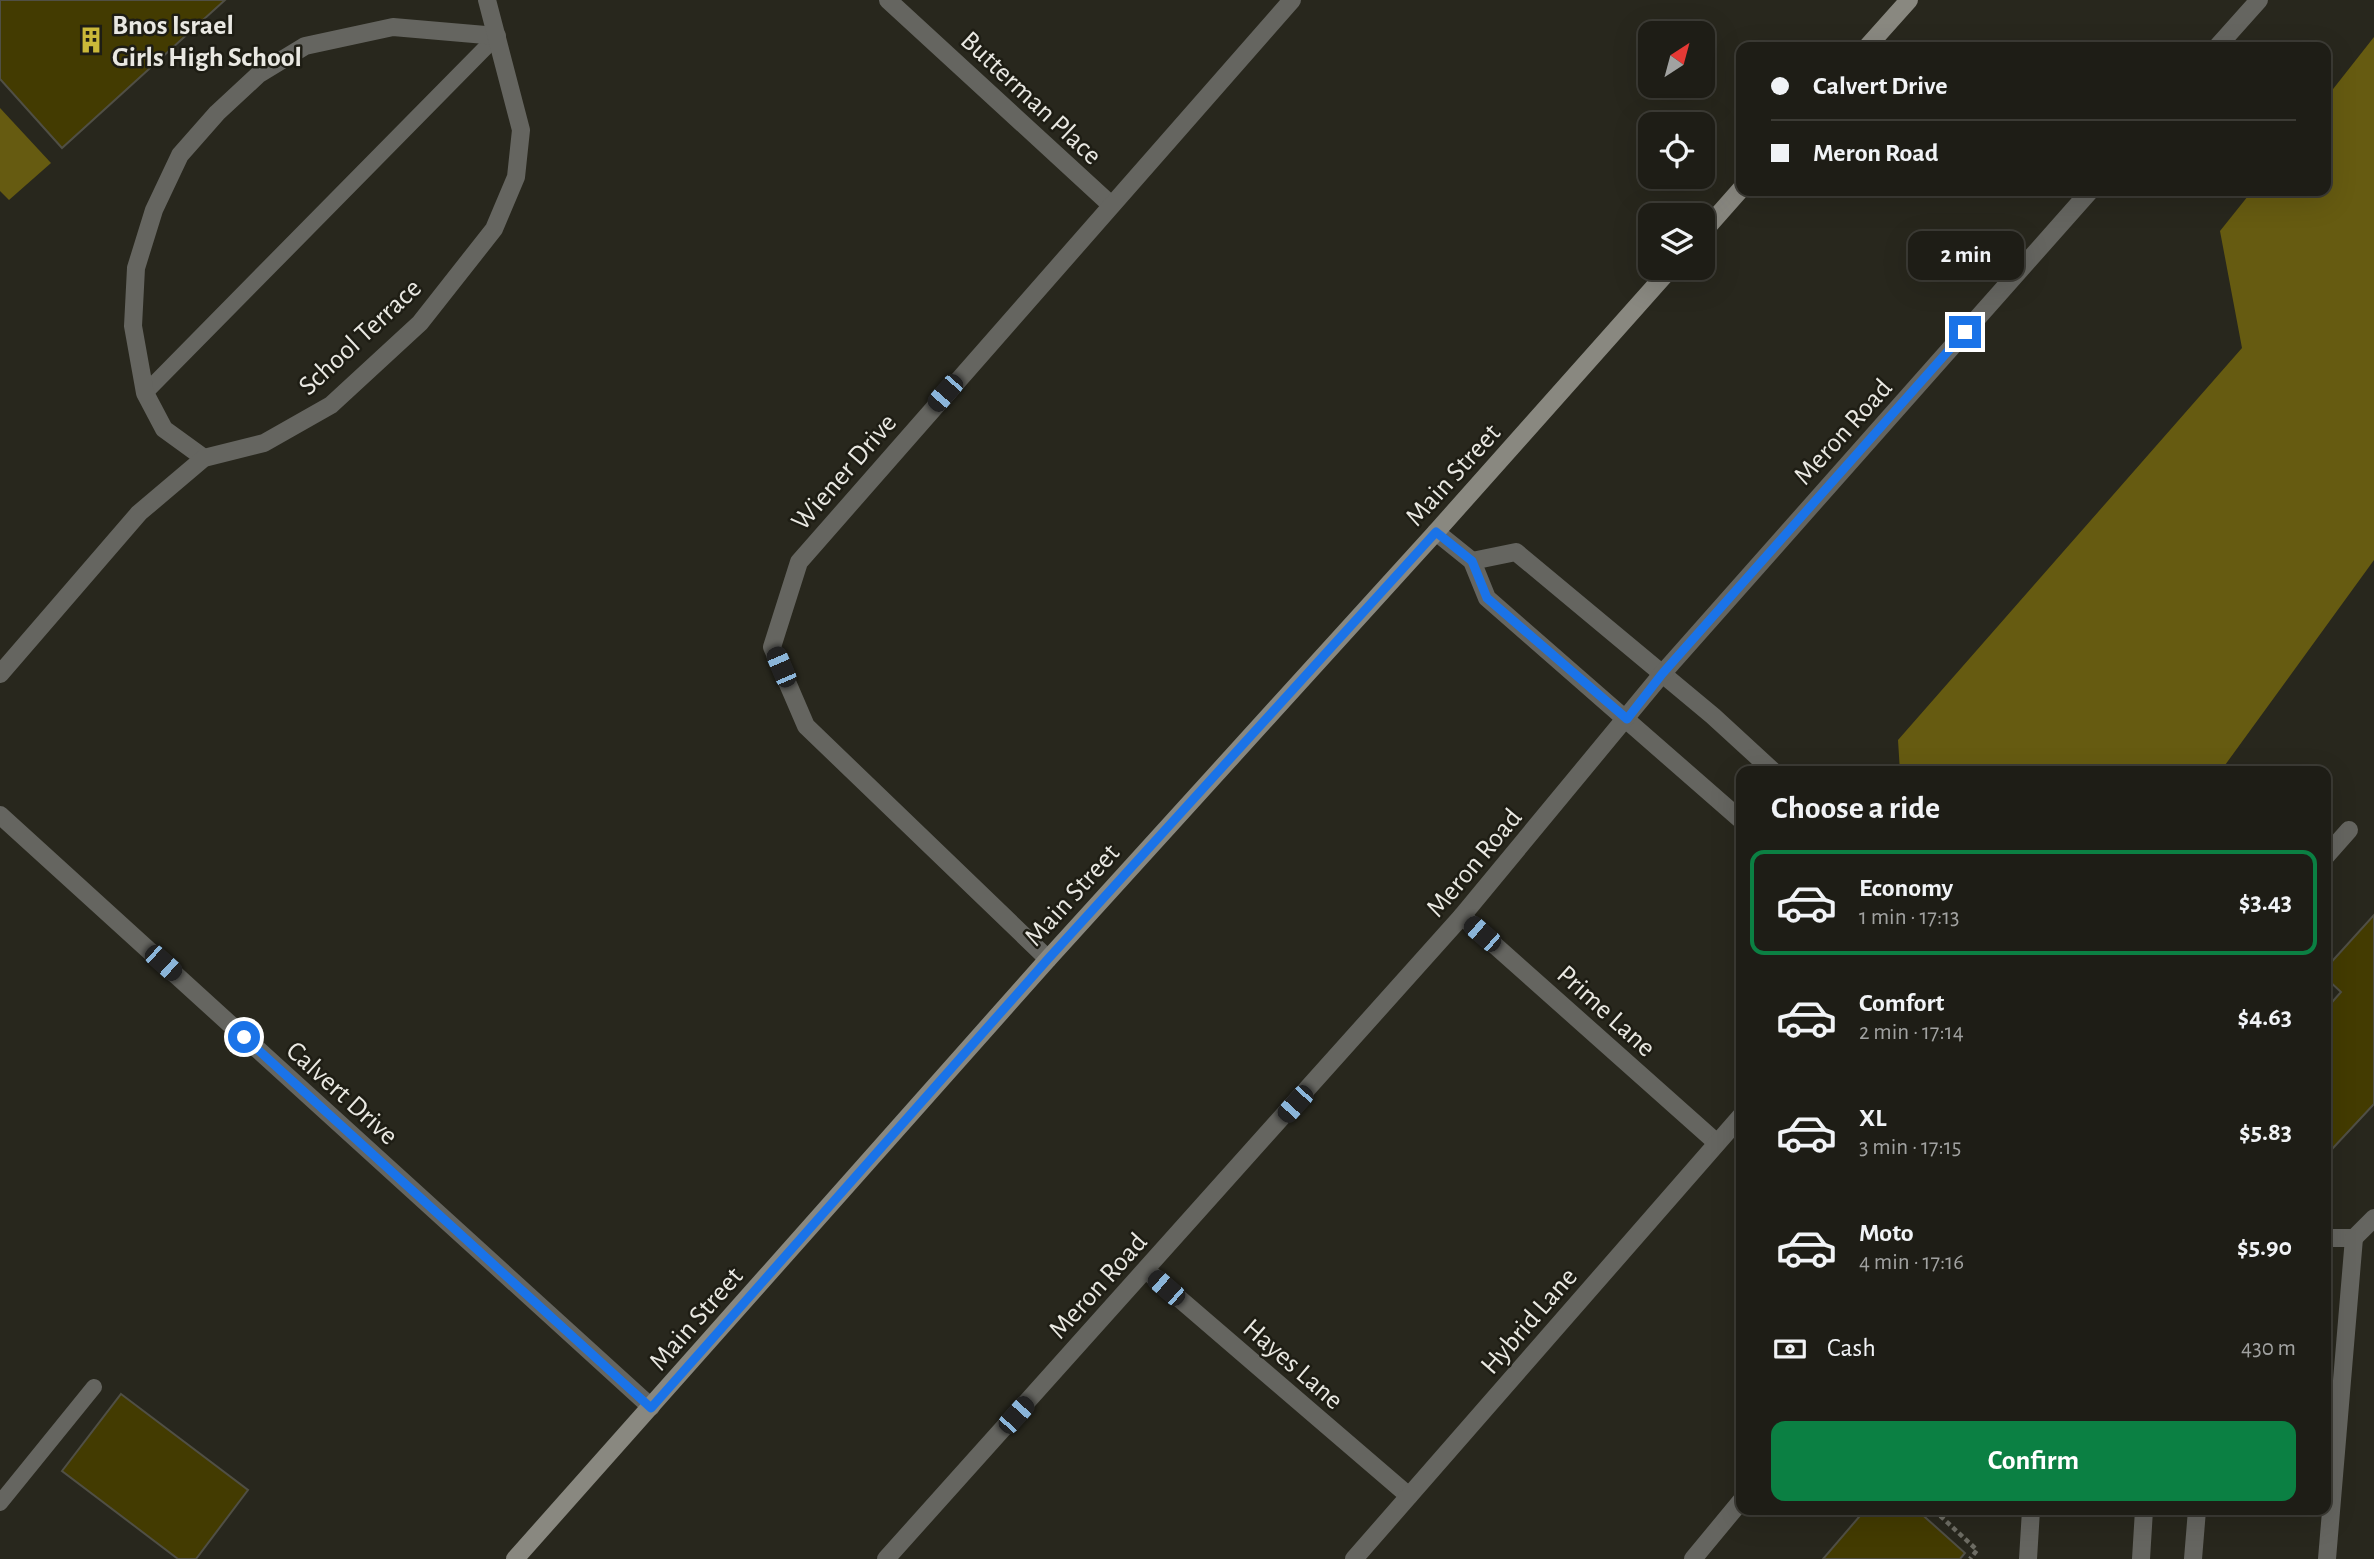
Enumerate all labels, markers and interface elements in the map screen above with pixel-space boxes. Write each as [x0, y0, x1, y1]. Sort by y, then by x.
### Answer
place label: Bnos Israel Girls High School [112, 12, 302, 72]
north arrow [1638, 21, 1715, 98]
map controls [1638, 21, 1715, 280]
building icon: Bnos Israel Girls High School [76, 25, 106, 55]
street label: Butterman Place [955, 27, 1106, 170]
text: Calvert Drive [1813, 73, 1947, 99]
button: locate [1638, 112, 1715, 189]
text: Meron Road [1813, 140, 1939, 166]
button: layers [1638, 203, 1715, 280]
callout: 2 min [1907, 230, 2023, 280]
text: 2 min [1940, 244, 1992, 267]
street label: School Terrace [294, 274, 427, 401]
route end [1949, 316, 1981, 348]
car [924, 370, 967, 416]
street label: Meron Road [1789, 374, 1898, 491]
street label: Wiener Drive [787, 409, 902, 536]
street label: Main Street [1401, 419, 1506, 532]
car [764, 644, 799, 690]
text: Choose a ride [1771, 792, 1940, 824]
street label: Meron Road [1421, 804, 1528, 923]
street label: Main Street [1020, 839, 1125, 952]
icon: car [1775, 871, 1838, 934]
text: Economy [1859, 875, 1953, 901]
text: $3.43 [2239, 889, 2292, 915]
text: 1 min · 17:13 [1859, 906, 1960, 929]
car [1460, 912, 1505, 956]
car [141, 941, 186, 985]
street label: Prime Lane [1551, 960, 1660, 1063]
icon: car [1775, 986, 1838, 1049]
text: Comfort [1859, 990, 1944, 1016]
text: $4.63 [2238, 1004, 2292, 1030]
route start [228, 1021, 260, 1053]
text: 2 min · 17:14 [1859, 1021, 1964, 1044]
street label: Calvert Drive [280, 1036, 403, 1151]
car [1274, 1081, 1317, 1127]
icon: car [1775, 1101, 1838, 1164]
text: XL [1859, 1105, 1886, 1131]
text: $5.83 [2239, 1119, 2292, 1145]
text: 3 min · 17:15 [1859, 1136, 1961, 1159]
icon: car [1775, 1216, 1838, 1279]
text: Moto [1859, 1220, 1914, 1246]
street label: Meron Road [1044, 1228, 1153, 1345]
text: $5.90 [2237, 1234, 2292, 1260]
text: 4 min · 17:16 [1859, 1251, 1964, 1274]
street label: Main Street [644, 1262, 749, 1376]
street label: Hybrid Lane [1476, 1263, 1583, 1380]
car [1144, 1266, 1189, 1310]
street label: Hayes Lane [1237, 1314, 1348, 1415]
icon: cash [1771, 1330, 1809, 1368]
text: Cash [1827, 1335, 1876, 1361]
text: 430 m [2241, 1337, 2296, 1360]
car [995, 1392, 1038, 1438]
button: Confirm [1771, 1421, 2296, 1501]

